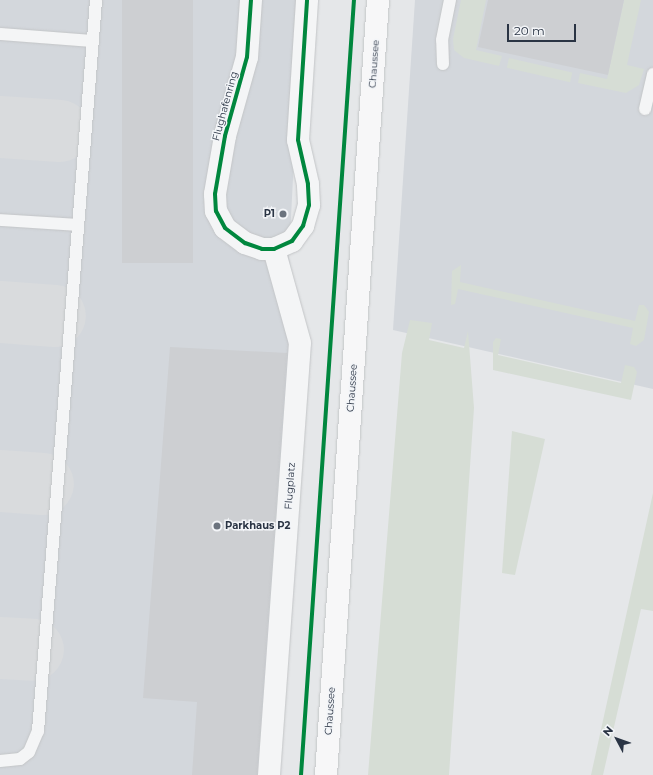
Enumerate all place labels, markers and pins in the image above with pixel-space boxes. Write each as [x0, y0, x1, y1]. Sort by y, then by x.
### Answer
place label: P1 [264, 208, 275, 220]
marker: P1 [278, 209, 288, 219]
place label: Parkhaus P2 [225, 520, 290, 532]
marker: Parkhaus P2 [212, 521, 222, 531]

